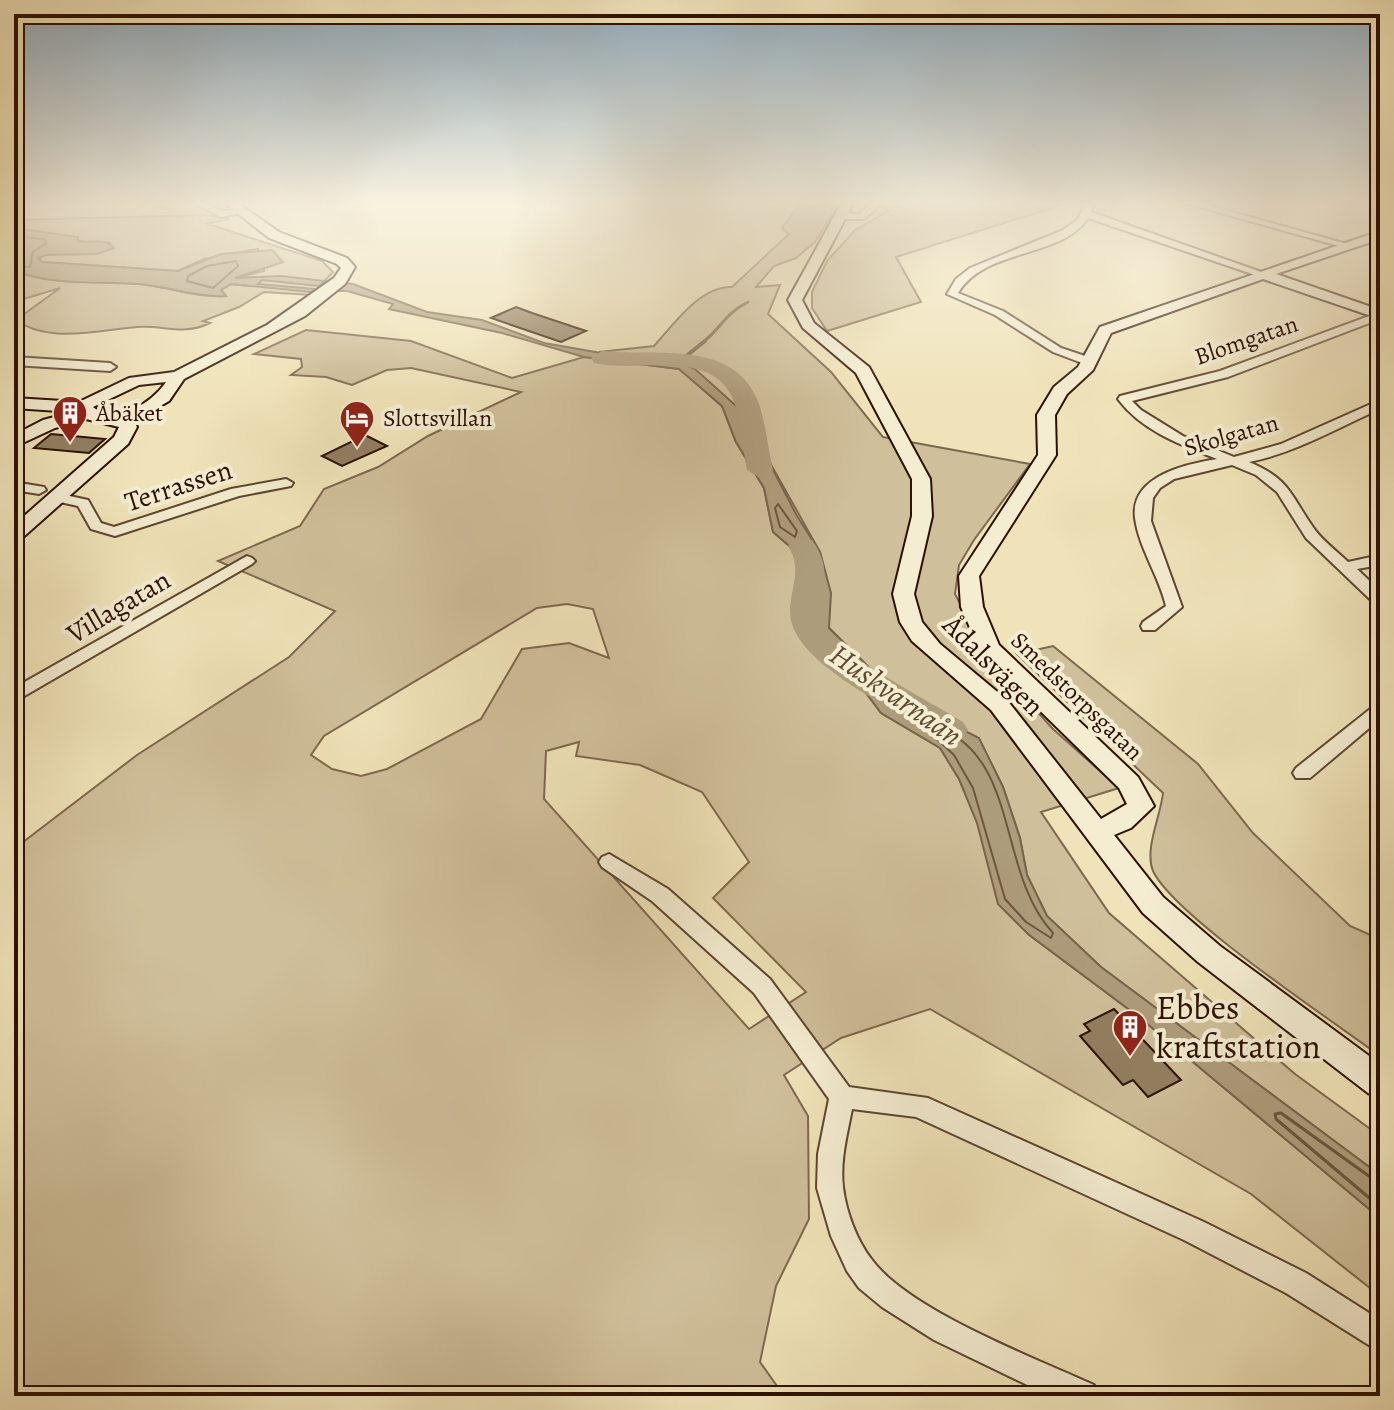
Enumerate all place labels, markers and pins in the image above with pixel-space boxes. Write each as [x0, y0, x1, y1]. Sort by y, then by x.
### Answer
building icon: Åbäket [51, 394, 89, 444]
place label: Åbäket [95, 397, 163, 429]
hotel icon: Slottsvillan [338, 399, 376, 449]
place label: Slottsvillan [383, 402, 492, 434]
place label: Ebbes kraftstation [1156, 984, 1321, 1070]
building icon: Ebbes kraftstation [1111, 1008, 1149, 1058]

